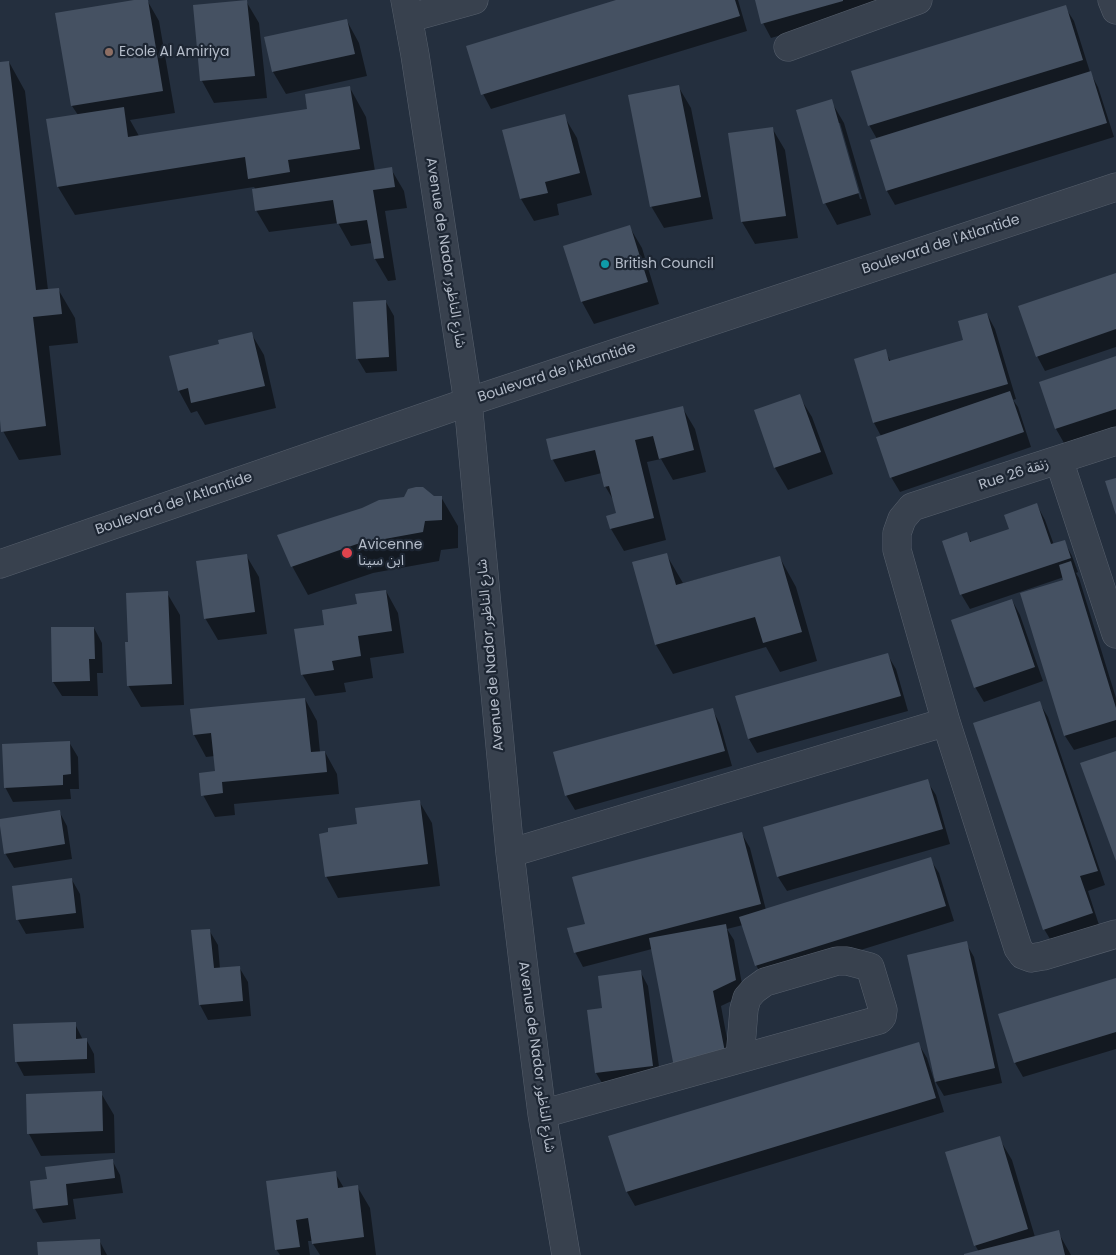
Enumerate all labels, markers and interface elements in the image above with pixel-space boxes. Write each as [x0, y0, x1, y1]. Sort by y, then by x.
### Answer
place label: Ecole Al Amiriya [119, 44, 229, 60]
marker: Ecole Al Amiriya [103, 46, 115, 58]
street label: Avenue de Nador شارع الناظور [422, 156, 468, 350]
street label: Boulevard de l'Atlantide [860, 212, 1022, 278]
place label: British Council [615, 256, 714, 272]
marker: British Council [599, 258, 611, 270]
street label: Boulevard de l'Atlantide [476, 340, 638, 406]
street label: Rue 26 زنقة [977, 456, 1051, 494]
street label: Boulevard de l'Atlantide [93, 469, 255, 539]
place label: Avicenne ابن سينا [358, 537, 423, 570]
marker: Avicenne ابن سينا [340, 546, 354, 560]
street label: Avenue de Nador شارع الناظور [474, 558, 508, 752]
street label: Avenue de Nador شارع الناظور [514, 960, 558, 1154]

